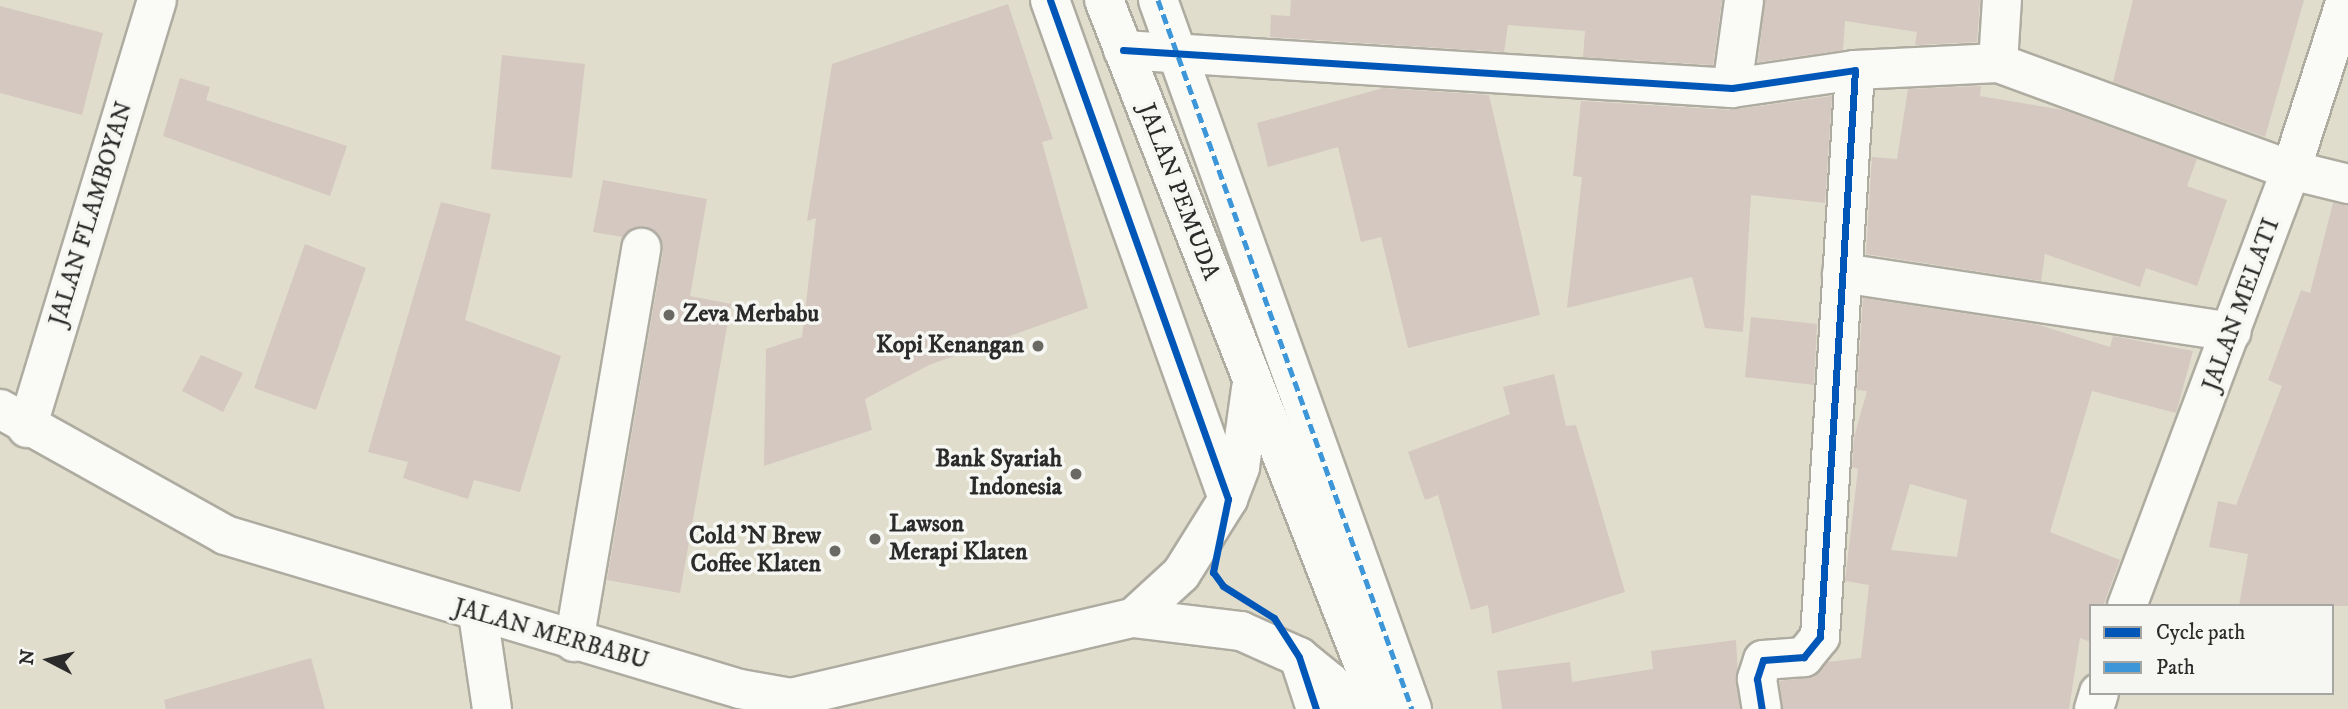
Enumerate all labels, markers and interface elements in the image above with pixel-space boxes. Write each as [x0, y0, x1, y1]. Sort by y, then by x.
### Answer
street label: JALAN FLAMBOYAN [44, 98, 140, 330]
street label: JALAN PEMUDA [1131, 100, 1225, 284]
street label: JALAN MELATI [2197, 215, 2287, 395]
place label: Zeva Merbabu [683, 301, 819, 329]
marker: Zeva Merbabu [661, 307, 677, 323]
place label: Kopi Kenangan [876, 332, 1024, 360]
marker: Kopi Kenangan [1030, 338, 1046, 354]
place label: Bank Syariah Indonesia [935, 446, 1062, 502]
marker: Bank Syariah Indonesia [1068, 466, 1084, 482]
place label: Lawson Merapi Klaten [889, 511, 1027, 567]
place label: Cold 'N Brew Coffee Klaten [689, 523, 821, 579]
marker: Lawson Merapi Klaten [867, 531, 883, 547]
marker: Cold 'N Brew Coffee Klaten [827, 543, 843, 559]
street label: JALAN MERBABU [450, 593, 652, 677]
legend [2089, 604, 2334, 695]
text: Cycle path [2156, 620, 2245, 646]
north arrow [14, 625, 84, 695]
text: N [15, 648, 40, 667]
text: Path [2156, 655, 2195, 681]

